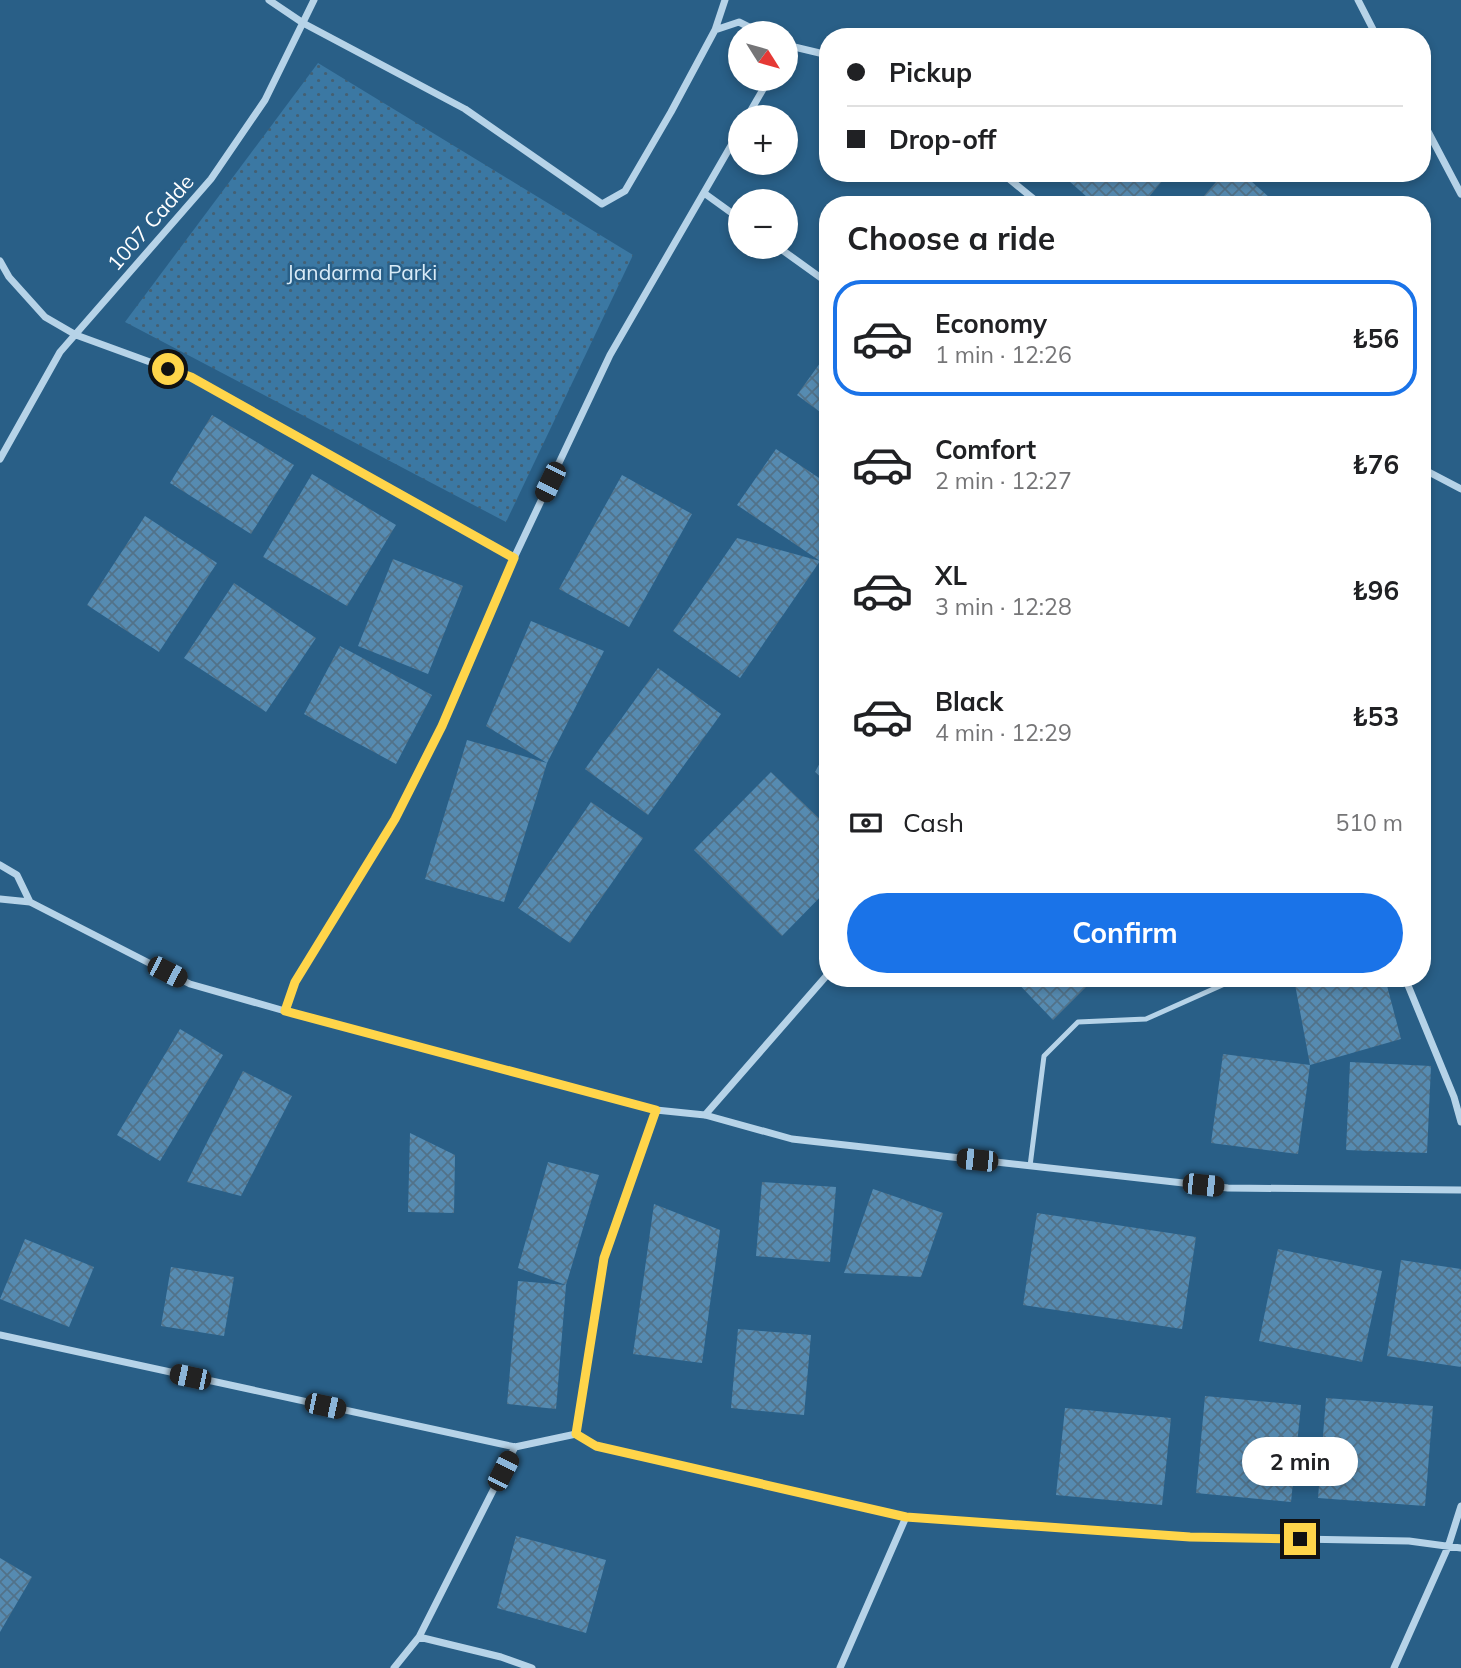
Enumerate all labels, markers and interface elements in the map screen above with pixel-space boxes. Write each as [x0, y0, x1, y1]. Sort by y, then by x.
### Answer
north arrow [728, 21, 798, 91]
map controls [728, 21, 798, 259]
text: Pickup [889, 56, 972, 89]
button: + [728, 105, 798, 175]
text: Drop-off [889, 123, 996, 156]
street label: 1007 Cadde [101, 169, 199, 275]
button: − [728, 189, 798, 259]
text: Choose a ride [847, 218, 1055, 258]
park label: Jandarma Parki [287, 259, 437, 285]
icon: car [851, 307, 914, 370]
text: Economy [935, 307, 1047, 340]
text: ₺56 [1352, 322, 1399, 355]
text: 1 min · 12:26 [935, 340, 1072, 369]
route start [152, 353, 184, 385]
icon: car [851, 433, 914, 496]
text: Comfort [935, 433, 1036, 466]
text: ₺76 [1352, 448, 1399, 481]
car [532, 459, 569, 505]
text: 2 min · 12:27 [935, 466, 1072, 495]
icon: car [851, 559, 914, 622]
text: XL [935, 559, 967, 592]
text: ₺96 [1352, 574, 1399, 607]
text: 3 min · 12:28 [935, 592, 1072, 621]
icon: car [851, 685, 914, 748]
text: Black [935, 685, 1003, 718]
text: ₺53 [1352, 700, 1399, 733]
text: 4 min · 12:29 [935, 718, 1072, 747]
icon: cash [847, 804, 885, 842]
text: Cash [903, 806, 964, 839]
text: 510 m [1335, 808, 1403, 837]
button: Confirm [847, 893, 1403, 973]
car [144, 953, 191, 991]
car [956, 1147, 999, 1173]
car [1182, 1172, 1225, 1198]
car [168, 1362, 213, 1392]
car [303, 1391, 348, 1421]
callout: 2 min [1242, 1438, 1358, 1486]
text: 2 min [1270, 1447, 1330, 1476]
car [485, 1448, 522, 1494]
route end [1284, 1523, 1316, 1555]

